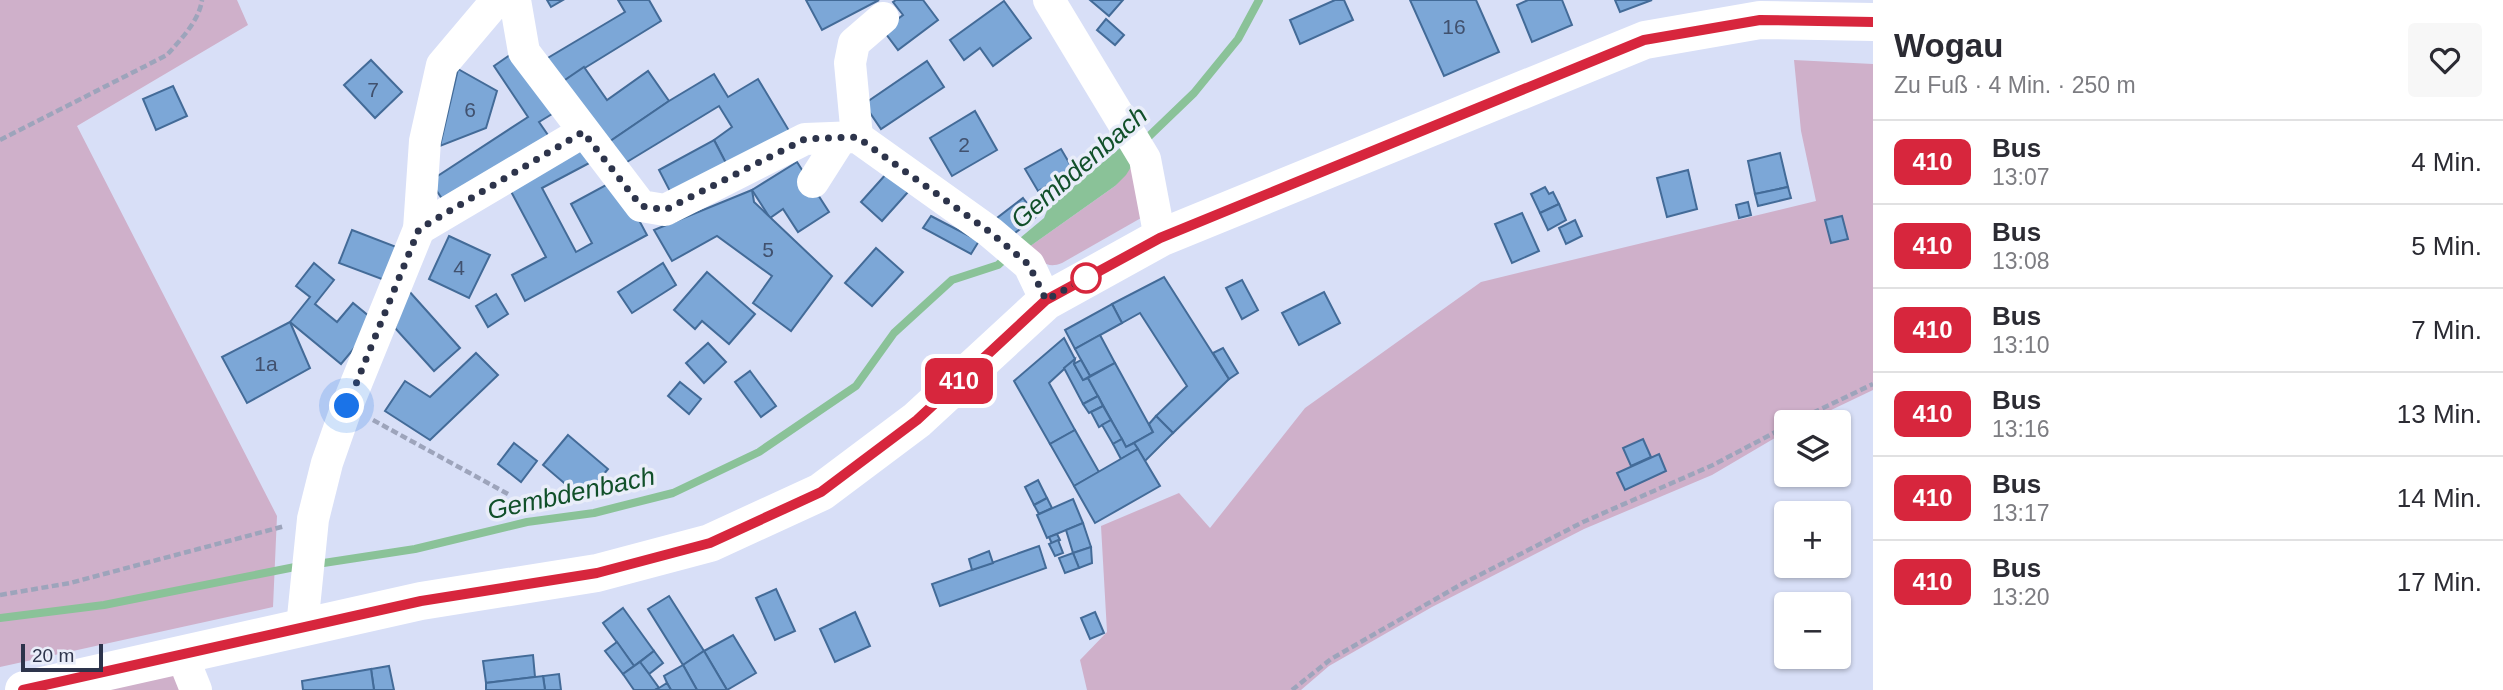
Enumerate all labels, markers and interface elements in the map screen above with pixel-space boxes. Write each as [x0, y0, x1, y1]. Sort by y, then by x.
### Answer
house number: 16 [1442, 15, 1466, 38]
button: heart [2408, 23, 2482, 97]
text: Wogau [1894, 27, 2003, 64]
text: Zu Fuß · 4 Min. · 250 m [1894, 72, 2136, 98]
house number: 7 [367, 78, 379, 101]
house number: 6 [464, 98, 476, 121]
water label: Gembdenbach [1005, 100, 1153, 234]
house number: 2 [958, 133, 970, 156]
text: Bus [1992, 133, 2041, 163]
text: 4 Min. [2411, 147, 2482, 177]
text: 410 [1912, 148, 1953, 175]
text: 13:07 [1992, 164, 2050, 190]
text: Bus [1992, 217, 2041, 247]
text: 5 Min. [2411, 231, 2482, 261]
text: 410 [1912, 232, 1953, 259]
house number: 5 [762, 238, 774, 261]
text: 13:08 [1992, 248, 2050, 274]
house number: 4 [453, 256, 465, 279]
unlabelled marker [1071, 263, 1101, 293]
text: Bus [1992, 301, 2041, 331]
text: 7 Min. [2411, 315, 2482, 345]
text: 410 [1912, 316, 1953, 343]
text: 13:10 [1992, 332, 2050, 358]
house number: 1a [254, 352, 278, 375]
line badge: 410 [919, 358, 999, 404]
text: 410 [939, 367, 979, 394]
text: Bus [1992, 385, 2041, 415]
your location [329, 388, 364, 423]
text: 13 Min. [2397, 399, 2482, 429]
text: 410 [1912, 400, 1953, 427]
map controls [1774, 410, 1851, 669]
button: layers [1774, 410, 1851, 487]
text: 13:16 [1992, 416, 2050, 442]
water label: Gembdenbach [484, 461, 658, 525]
text: Bus [1992, 469, 2041, 499]
text: 14 Min. [2397, 483, 2482, 513]
text: 410 [1912, 484, 1953, 511]
text: 13:17 [1992, 500, 2050, 526]
button: + [1774, 501, 1851, 578]
text: Bus [1992, 553, 2041, 583]
text: 17 Min. [2397, 567, 2482, 597]
text: 410 [1912, 568, 1953, 595]
text: 13:20 [1992, 584, 2050, 610]
button: − [1774, 592, 1851, 669]
scale bar [21, 641, 103, 673]
text: 20 m [32, 645, 74, 666]

